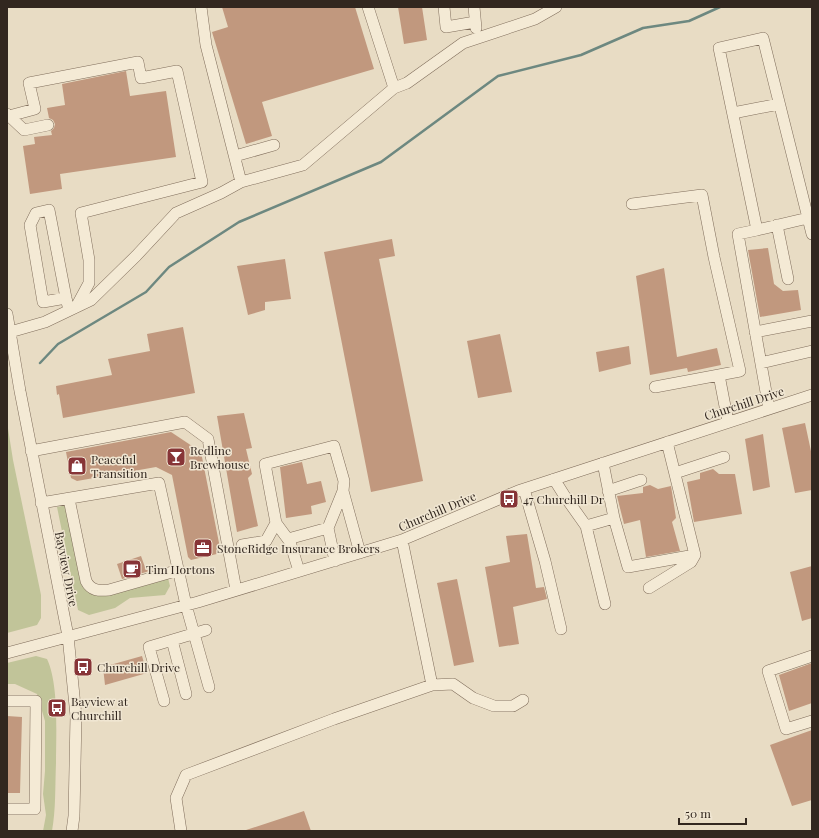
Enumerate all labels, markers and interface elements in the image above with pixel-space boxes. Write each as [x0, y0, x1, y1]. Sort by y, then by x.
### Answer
street label: Churchill Drive [702, 383, 786, 423]
place label: Redline Brewhouse [190, 442, 250, 472]
bar icon: Redline Brewhouse [165, 446, 187, 468]
place label: Peaceful Transition [91, 451, 147, 481]
shop icon: Peaceful Transition [66, 455, 88, 477]
street label: Churchill Drive [396, 487, 478, 535]
bus stop icon: 47 Churchill Dr [498, 488, 520, 510]
place label: 47 Churchill Dr [523, 491, 605, 507]
street label: Bayview Drive [52, 530, 82, 608]
office icon: StoneRidge Insurance Brokers [192, 537, 214, 559]
place label: StoneRidge Insurance Brokers [217, 540, 380, 556]
cafe icon: Tim Hortons [121, 558, 143, 580]
place label: Tim Hortons [146, 561, 215, 577]
bus stop icon: Churchill Drive [72, 656, 94, 678]
place label: Churchill Drive [97, 659, 180, 675]
place label: Bayview at Churchill [71, 693, 129, 723]
bus stop icon: Bayview at Churchill [46, 697, 68, 719]
scale bar [679, 800, 746, 826]
text: 50 m [685, 805, 711, 821]

